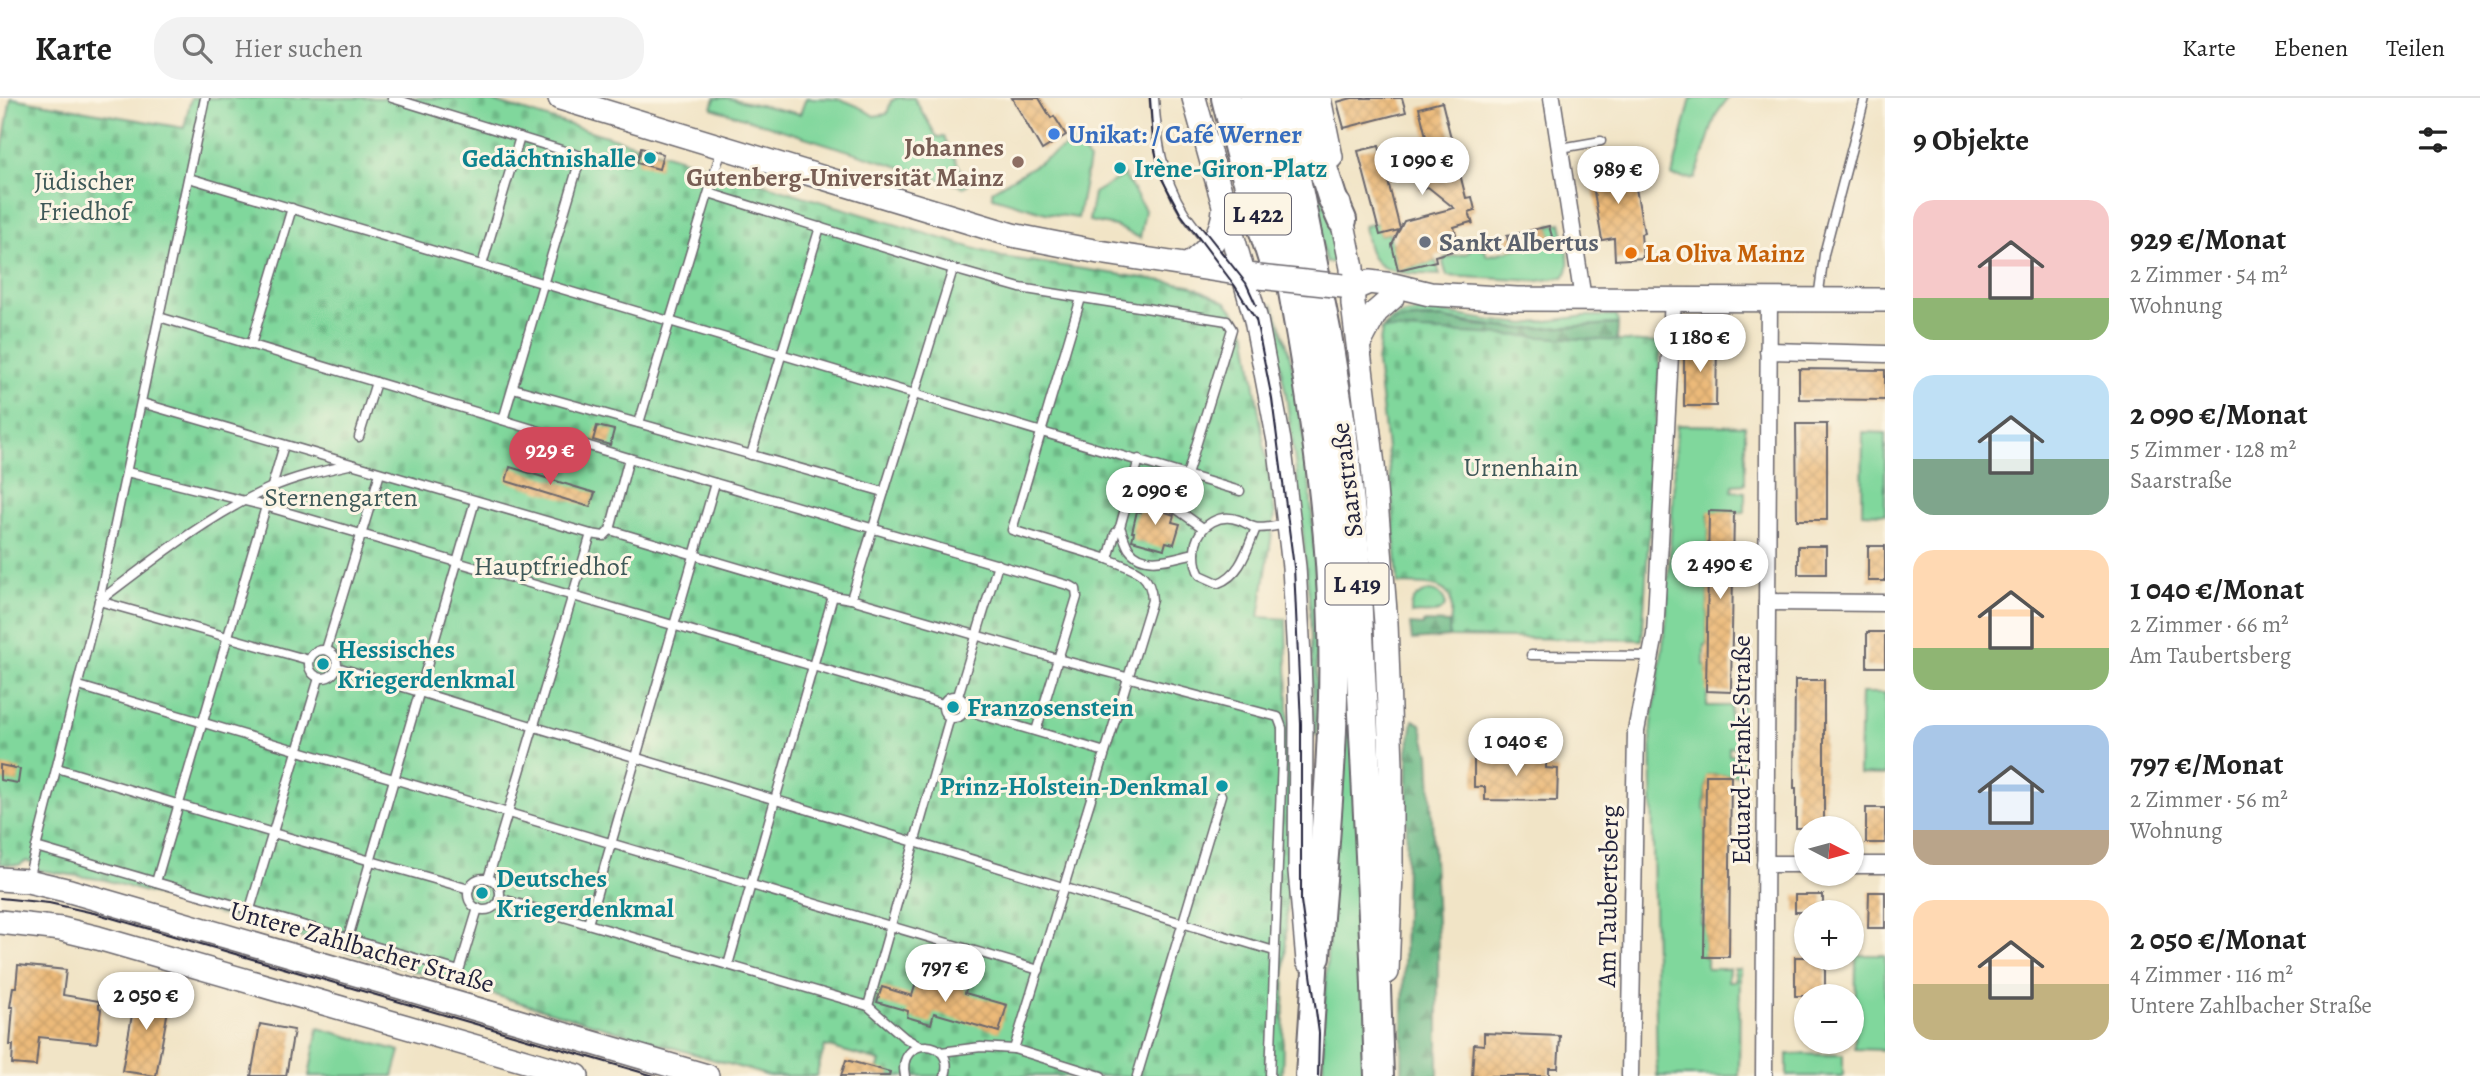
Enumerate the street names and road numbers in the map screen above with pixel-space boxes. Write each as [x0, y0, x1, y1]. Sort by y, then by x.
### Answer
road number: L 422 [1225, 194, 1291, 234]
street label: Saarstraße [1323, 421, 1371, 539]
road number: L 419 [1326, 564, 1388, 604]
street label: Eduard-Frank-Straße [1724, 635, 1759, 865]
street label: Am Taubertsberg [1589, 805, 1627, 988]
street label: Untere Zahlbacher Straße [226, 892, 498, 1002]

